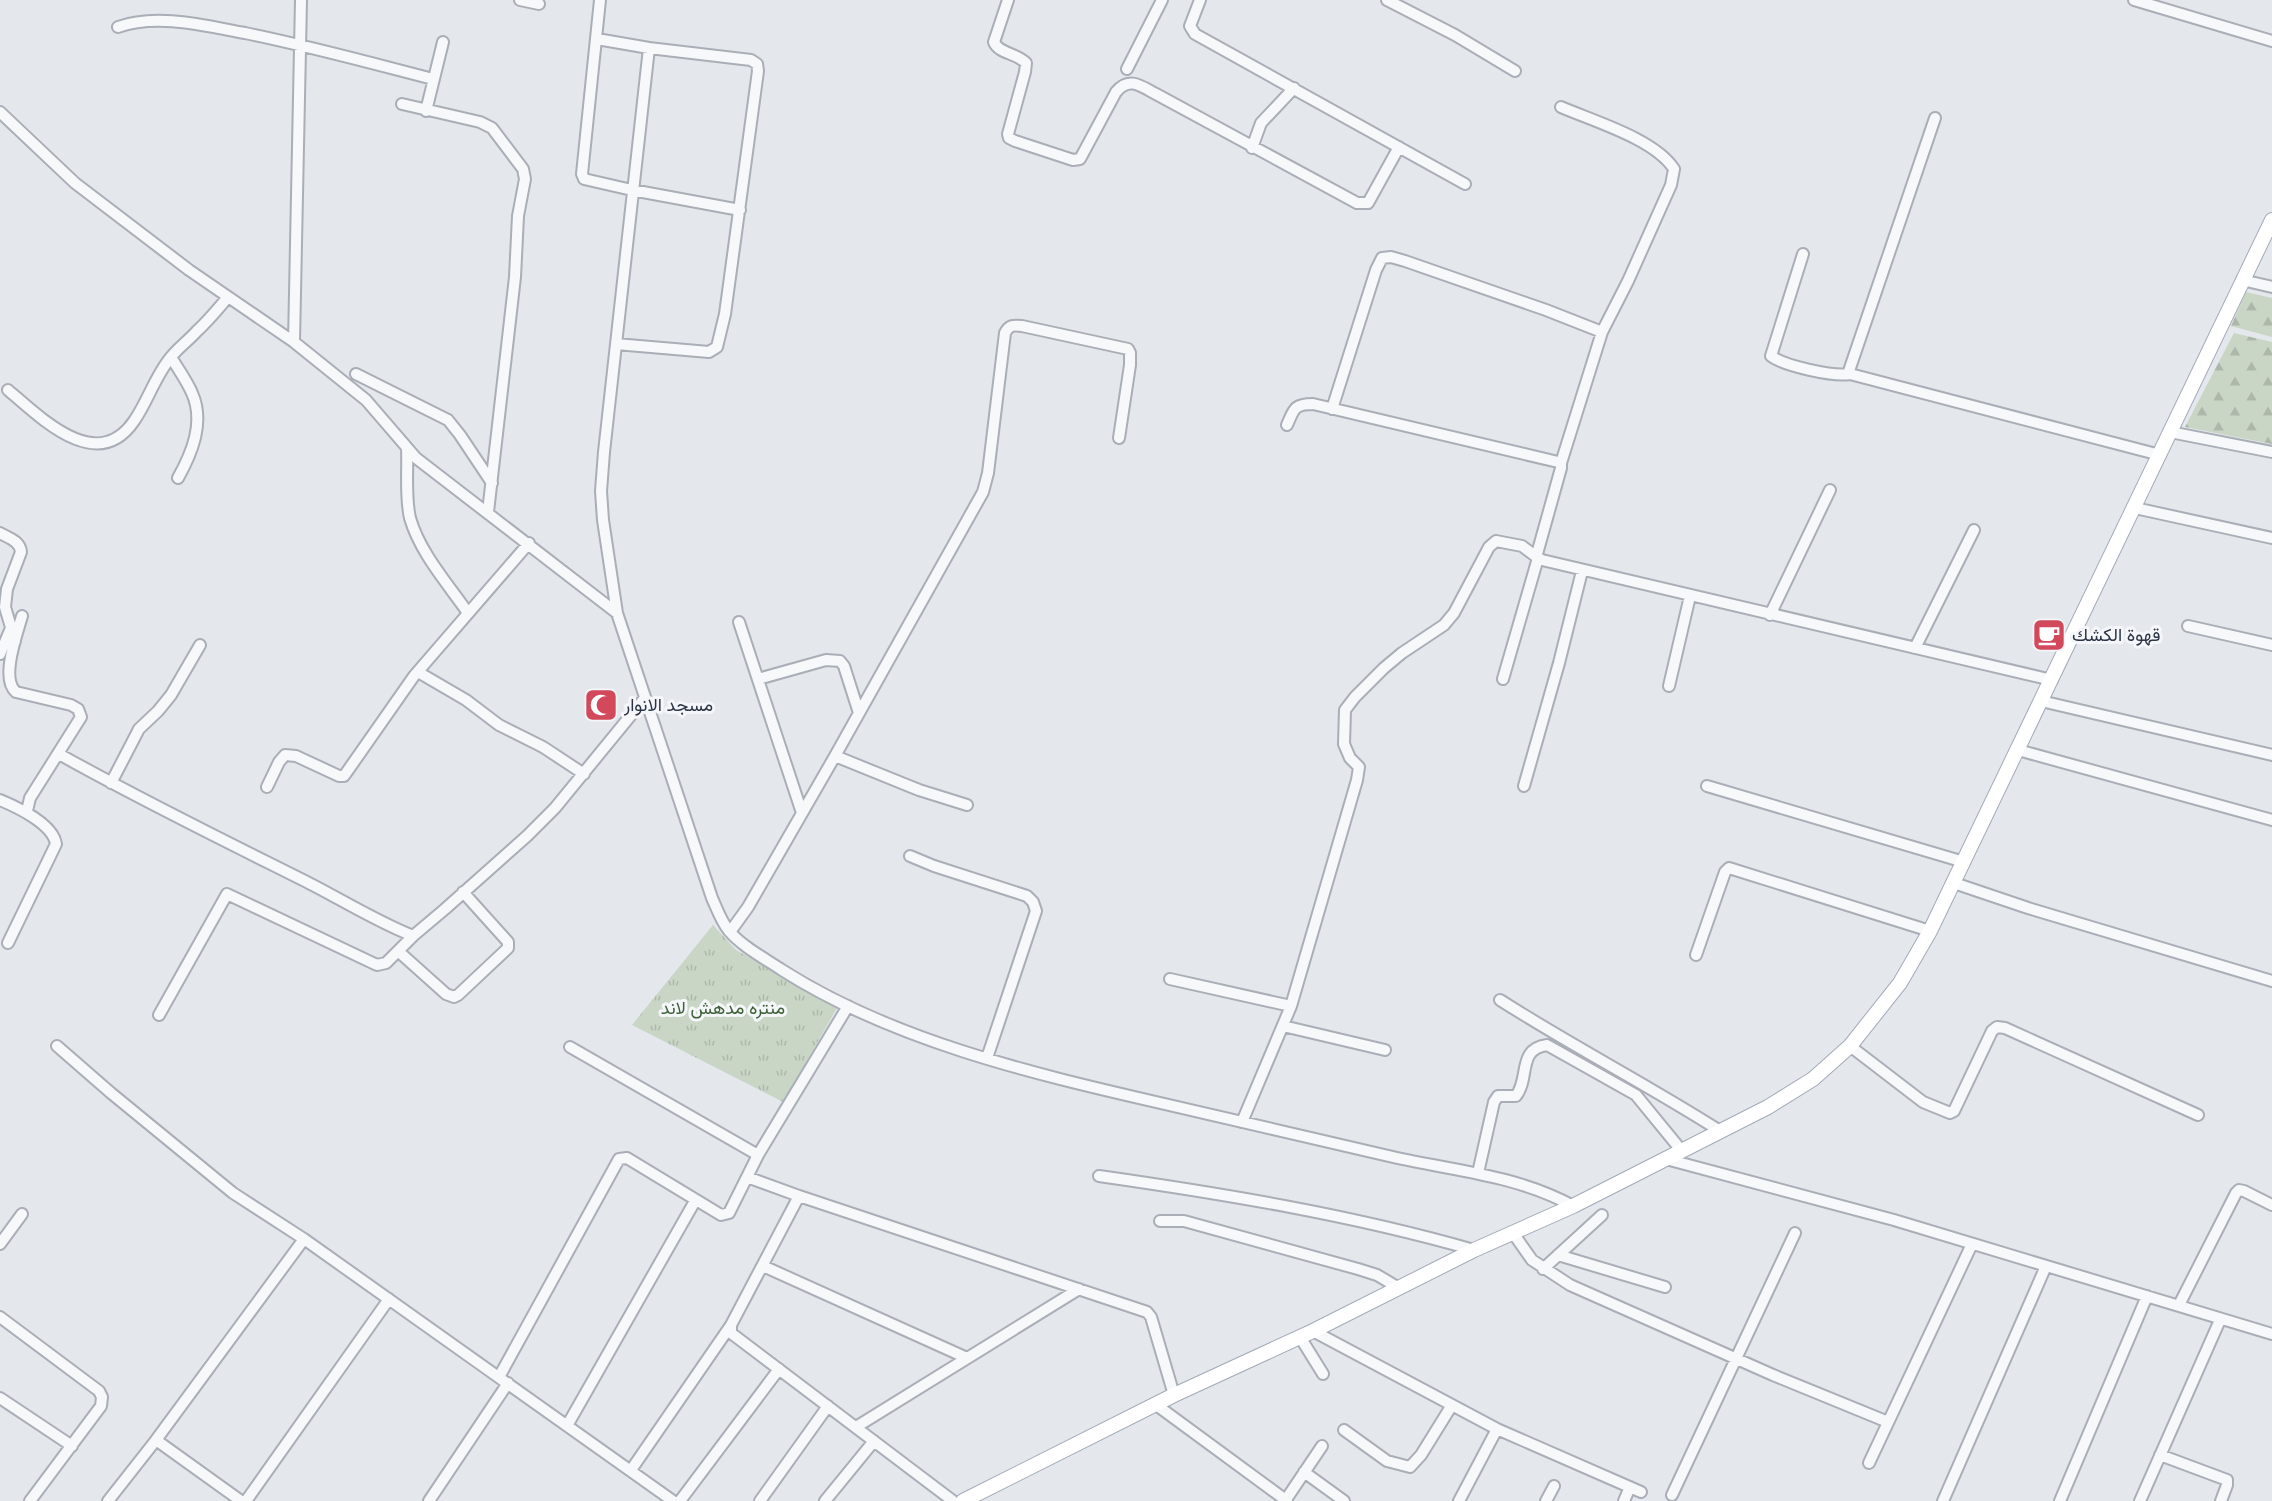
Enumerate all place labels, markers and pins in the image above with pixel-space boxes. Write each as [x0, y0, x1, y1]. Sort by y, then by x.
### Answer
cafe icon: قهوة الكشك [2031, 617, 2067, 653]
place label: قهوة الكشك [2072, 623, 2160, 646]
mosque icon: مسجد الانوار [583, 687, 619, 723]
place label: مسجد الانوار [623, 693, 713, 716]

